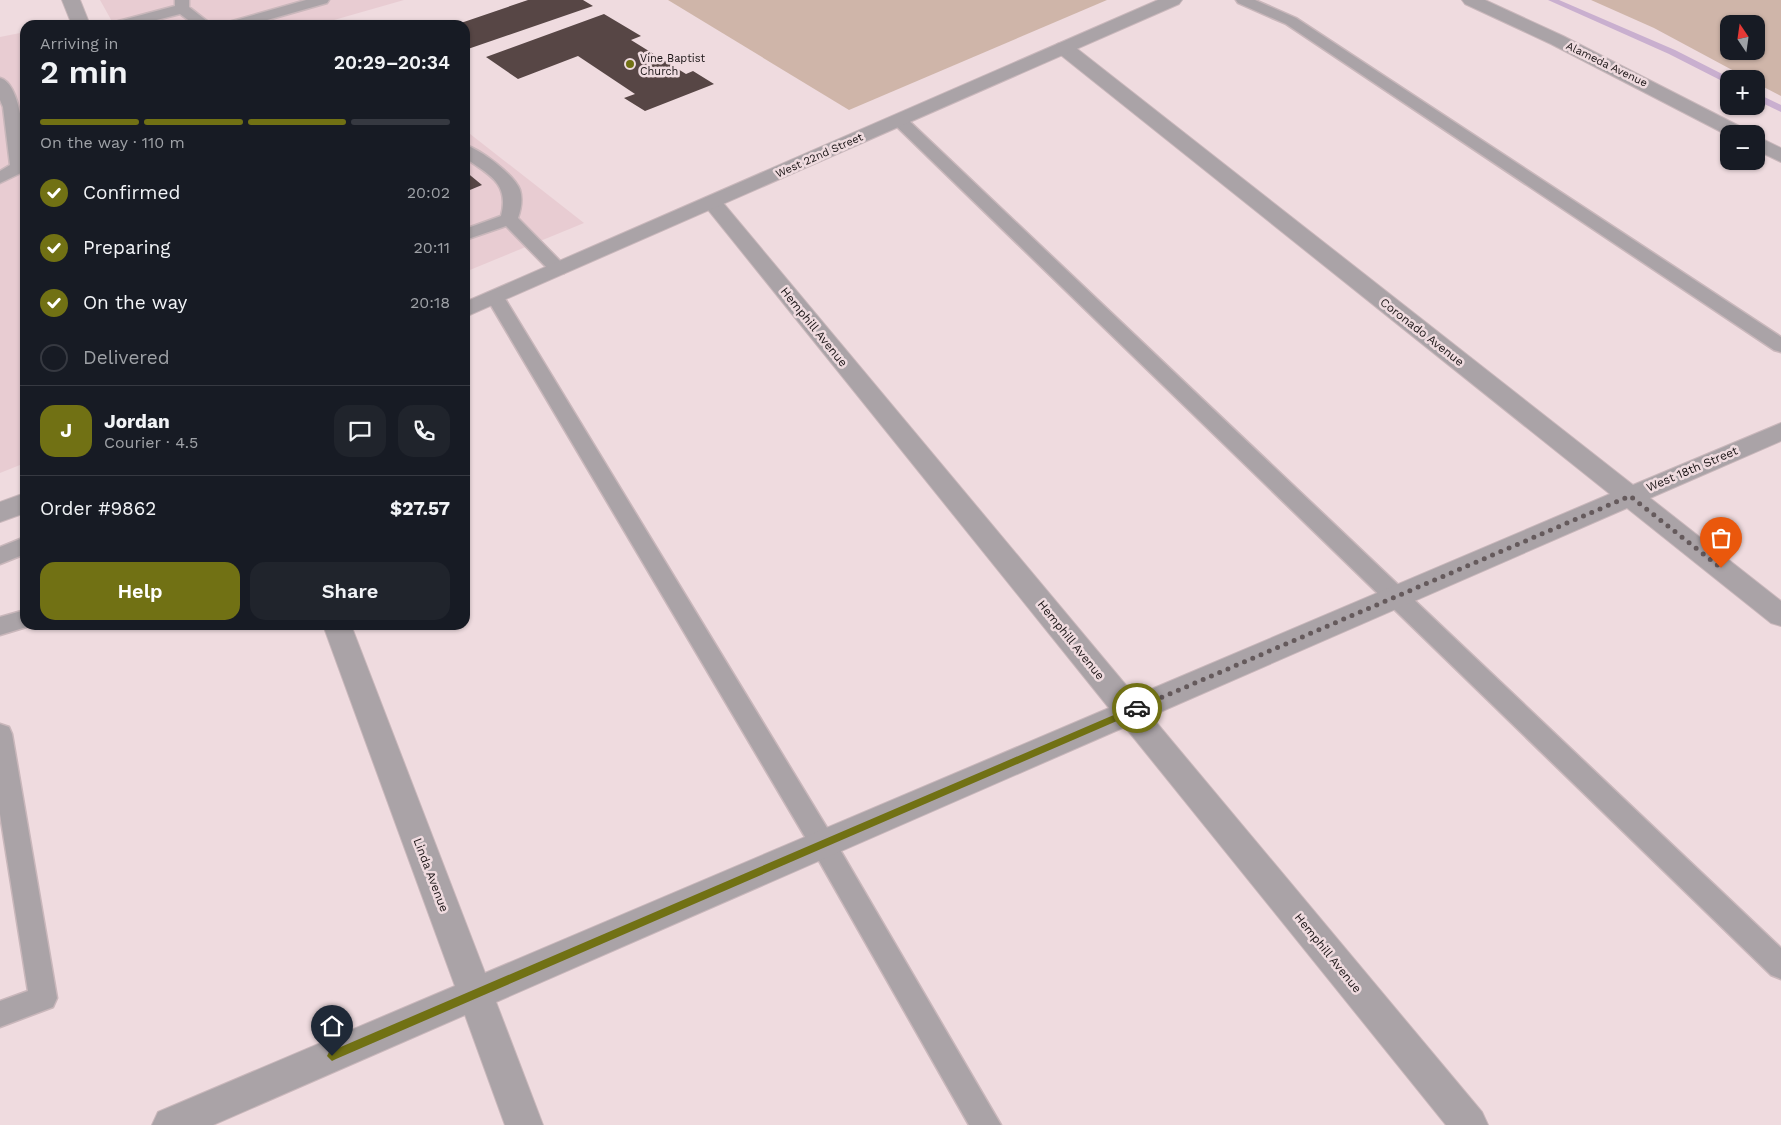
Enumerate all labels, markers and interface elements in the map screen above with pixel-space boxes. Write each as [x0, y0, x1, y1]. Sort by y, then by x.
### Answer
north arrow [1720, 15, 1765, 60]
map controls [1720, 15, 1765, 170]
text: Arriving in [40, 34, 118, 53]
street label: Alameda Avenue [1564, 39, 1650, 90]
text: 20:29–20:34 [334, 51, 450, 74]
place label: Vine Baptist Church [640, 52, 705, 78]
text: 2 min [40, 53, 128, 91]
marker: Vine Baptist Church [624, 58, 636, 70]
button: + [1720, 70, 1765, 115]
button: − [1720, 125, 1765, 170]
street label: West 22nd Street [774, 130, 865, 181]
text: On the way · 110 m [40, 133, 185, 152]
icon: check [40, 179, 68, 207]
text: Confirmed [83, 181, 180, 204]
text: 20:02 [407, 183, 450, 202]
icon: check [40, 234, 68, 262]
text: Preparing [83, 236, 170, 259]
text: 20:11 [414, 238, 450, 257]
street label: Hemphill Avenue [778, 284, 850, 370]
icon: check [40, 289, 68, 317]
text: On the way [83, 291, 187, 314]
text: 20:18 [410, 293, 450, 312]
street label: Coronado Avenue [1377, 295, 1467, 369]
text: Delivered [83, 346, 170, 369]
button: chat [334, 405, 386, 457]
button: phone [398, 405, 450, 457]
text: Jordan [104, 410, 170, 433]
text: J [60, 419, 72, 442]
text: Courier · 4.5 [104, 433, 198, 452]
street label: West 18th Street [1644, 443, 1740, 495]
text: Order #9862 [40, 497, 156, 520]
text: $27.57 [390, 497, 450, 520]
pin [1700, 517, 1742, 568]
icon: bag [1707, 524, 1735, 552]
button: Help [40, 562, 240, 620]
button: Share [250, 562, 450, 620]
street label: Hemphill Avenue [1035, 597, 1107, 683]
courier [1112, 683, 1162, 733]
icon: car [1123, 694, 1151, 722]
street label: Linda Avenue [411, 836, 452, 914]
street label: Hemphill Avenue [1292, 910, 1364, 996]
pin [311, 1005, 353, 1056]
icon: home [318, 1012, 346, 1040]

